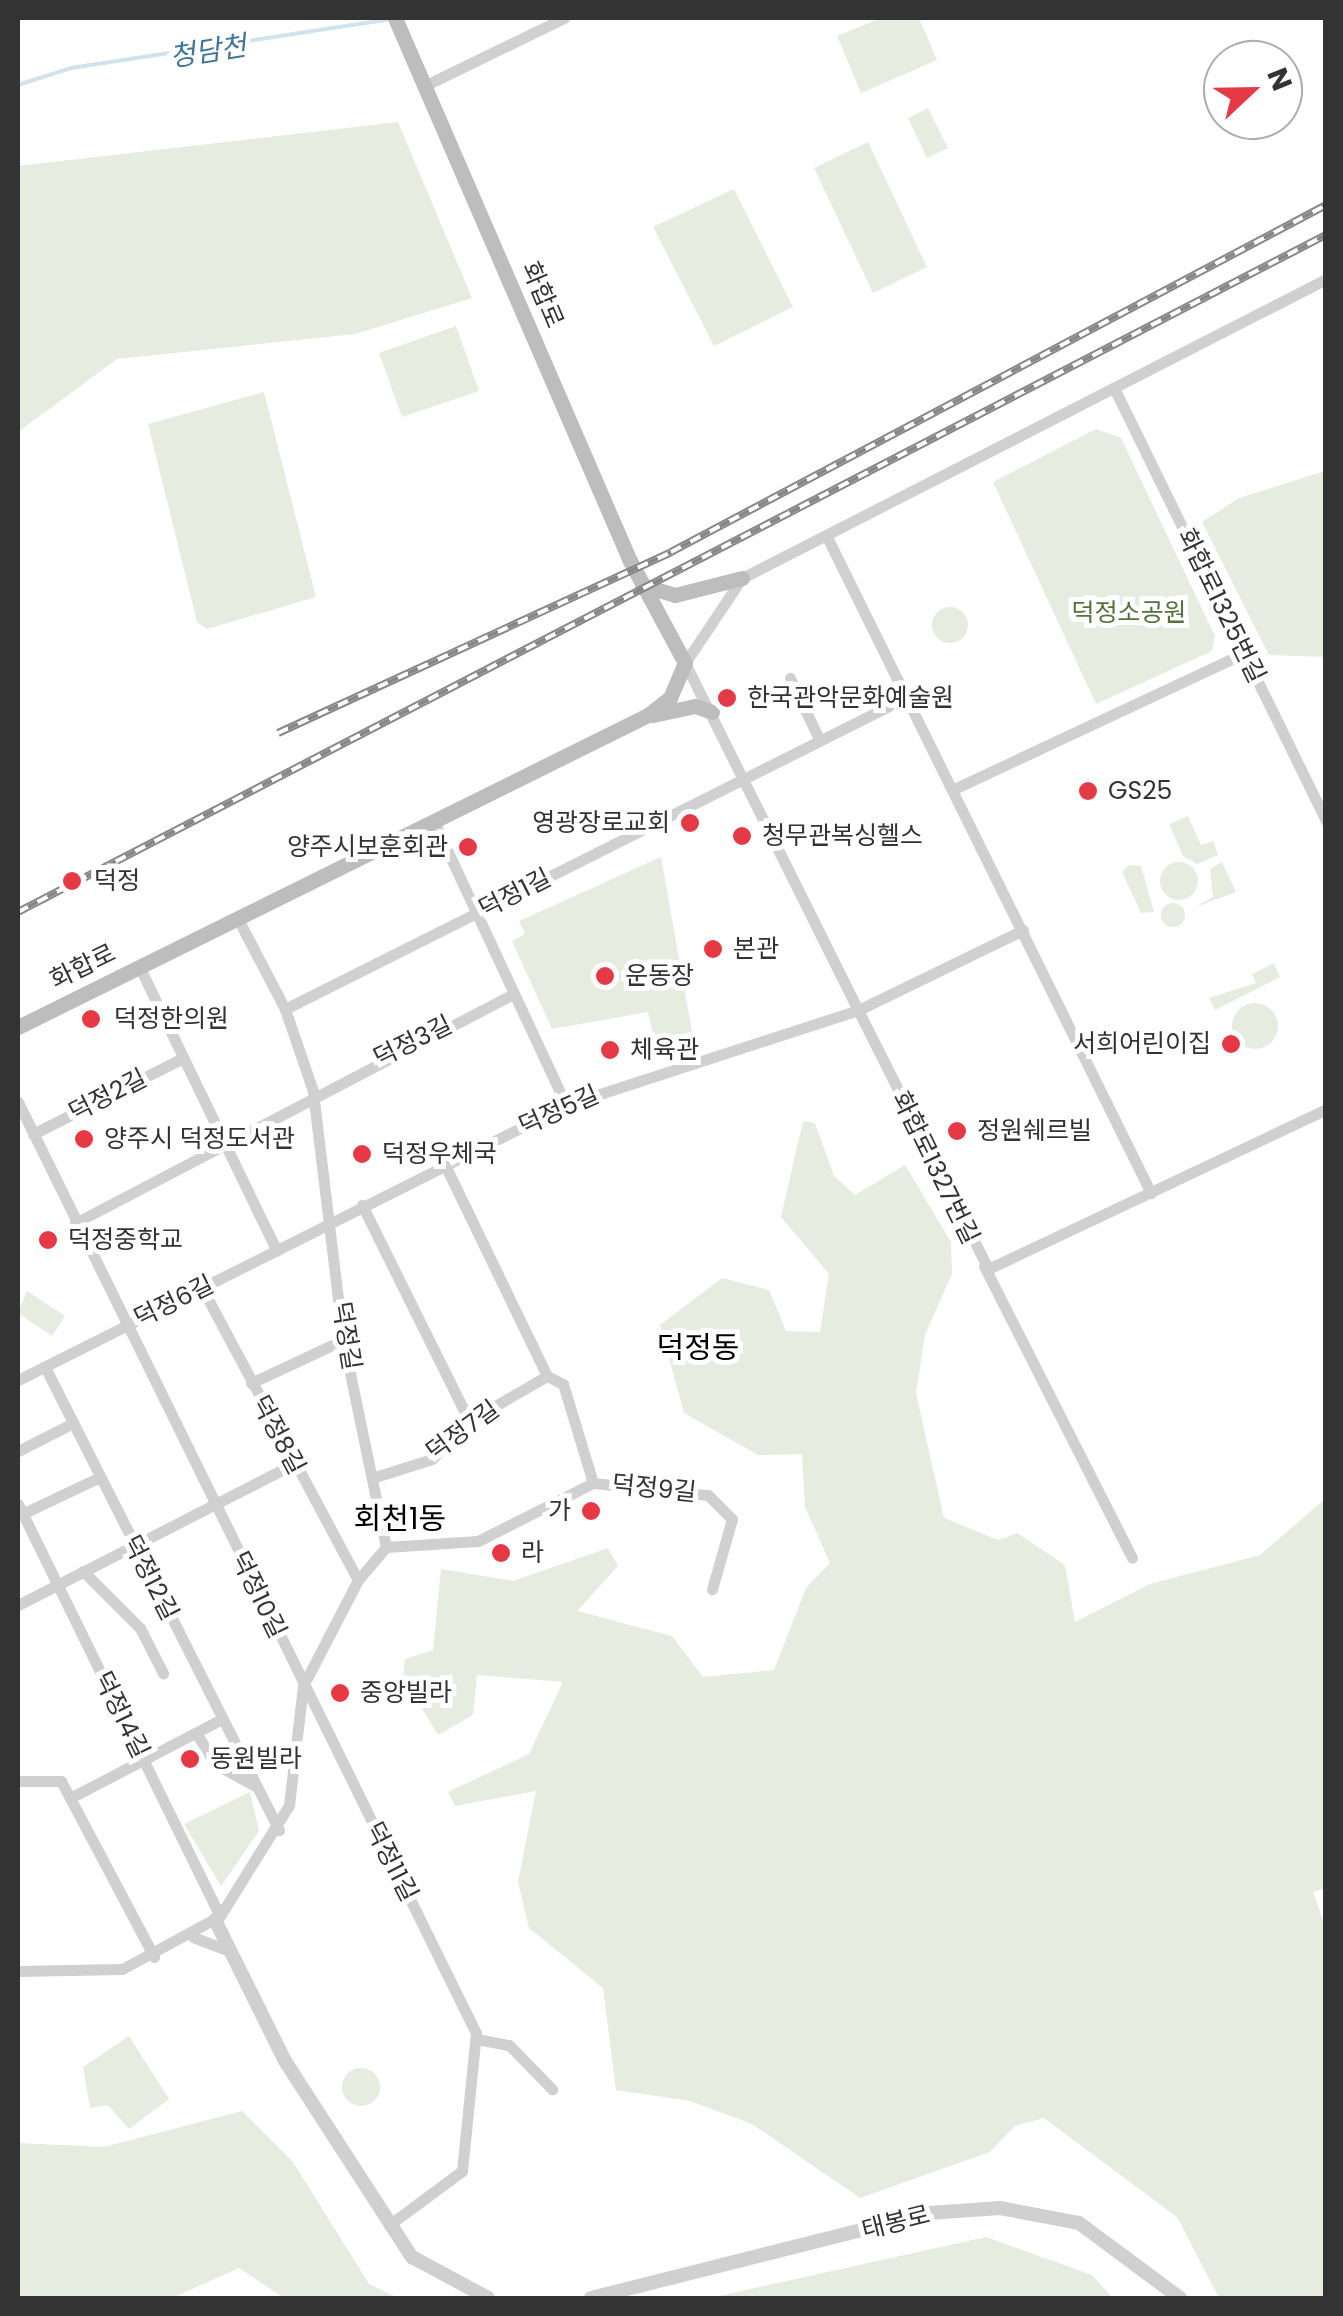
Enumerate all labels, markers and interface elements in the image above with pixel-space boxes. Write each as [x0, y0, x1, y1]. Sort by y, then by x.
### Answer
water label: 청담천 [167, 29, 249, 75]
north arrow [1203, 40, 1303, 140]
text: N [1257, 62, 1301, 96]
street label: 화합로 [515, 257, 569, 333]
street label: 화합로1325번길 [1171, 524, 1271, 688]
park label: 덕정소공원 [1072, 598, 1186, 628]
place label: 한국관악문화예술원 [747, 683, 954, 713]
marker: 한국관악문화예술원 [716, 687, 738, 709]
place label: GS25 [1108, 776, 1172, 806]
marker: GS25 [1077, 780, 1099, 802]
place label: 영광장로교회 [532, 808, 670, 838]
marker: 영광장로교회 [679, 812, 701, 834]
place label: 청무관복싱헬스 [762, 821, 923, 851]
marker: 청무관복싱헬스 [731, 825, 753, 847]
place label: 양주시보훈회관 [287, 832, 448, 862]
marker: 양주시보훈회관 [457, 836, 479, 858]
street label: 덕정1길 [474, 863, 556, 925]
place label: 덕정 [94, 866, 140, 896]
marker: 덕정 [59, 868, 85, 894]
place label: 본관 [733, 934, 779, 964]
street label: 화합로 [45, 938, 121, 996]
marker: 본관 [702, 938, 724, 960]
place label: 운동장 [625, 961, 694, 991]
marker: 운동장 [594, 965, 616, 987]
place label: 덕정한의원 [114, 1004, 229, 1034]
marker: 덕정한의원 [78, 1006, 104, 1032]
street label: 덕정3길 [369, 1010, 457, 1074]
place label: 서희어린이집 [1073, 1029, 1211, 1059]
marker: 서희어린이집 [1220, 1033, 1242, 1055]
place label: 체육관 [630, 1035, 699, 1065]
marker: 체육관 [599, 1039, 621, 1061]
street label: 덕정2길 [64, 1064, 152, 1128]
street label: 덕정5길 [514, 1080, 604, 1142]
street label: 화합로1327번길 [885, 1087, 985, 1249]
place label: 정원쉐르빌 [977, 1116, 1092, 1146]
marker: 정원쉐르빌 [946, 1120, 968, 1142]
place label: 양주시 덕정도서관 [104, 1124, 295, 1154]
marker: 양주시 덕정도서관 [73, 1128, 95, 1150]
place label: 덕정우체국 [382, 1139, 497, 1169]
marker: 덕정우체국 [351, 1143, 373, 1165]
place label: 덕정중학교 [68, 1225, 183, 1255]
marker: 덕정중학교 [37, 1229, 59, 1251]
street label: 덕정6길 [129, 1270, 219, 1334]
street label: 덕정길 [326, 1300, 366, 1372]
district label: 덕정동 [657, 1330, 739, 1366]
street label: 덕정8길 [245, 1391, 311, 1479]
street label: 덕정7길 [421, 1395, 505, 1467]
street label: 덕정9길 [610, 1470, 698, 1508]
place label: 가 [548, 1496, 571, 1526]
marker: 가 [580, 1500, 602, 1522]
district label: 회천1동 [354, 1501, 446, 1537]
street label: 덕정12길 [116, 1530, 184, 1626]
place label: 라 [521, 1538, 544, 1568]
marker: 라 [490, 1542, 512, 1564]
street label: 덕정10길 [224, 1547, 292, 1643]
street label: 덕정14길 [87, 1667, 155, 1763]
place label: 중앙빌라 [360, 1678, 452, 1708]
marker: 중앙빌라 [329, 1682, 351, 1704]
place label: 동원빌라 [210, 1744, 302, 1774]
marker: 동원빌라 [179, 1748, 201, 1770]
street label: 덕정11길 [358, 1817, 424, 1907]
street label: 태봉로 [859, 2200, 933, 2246]

